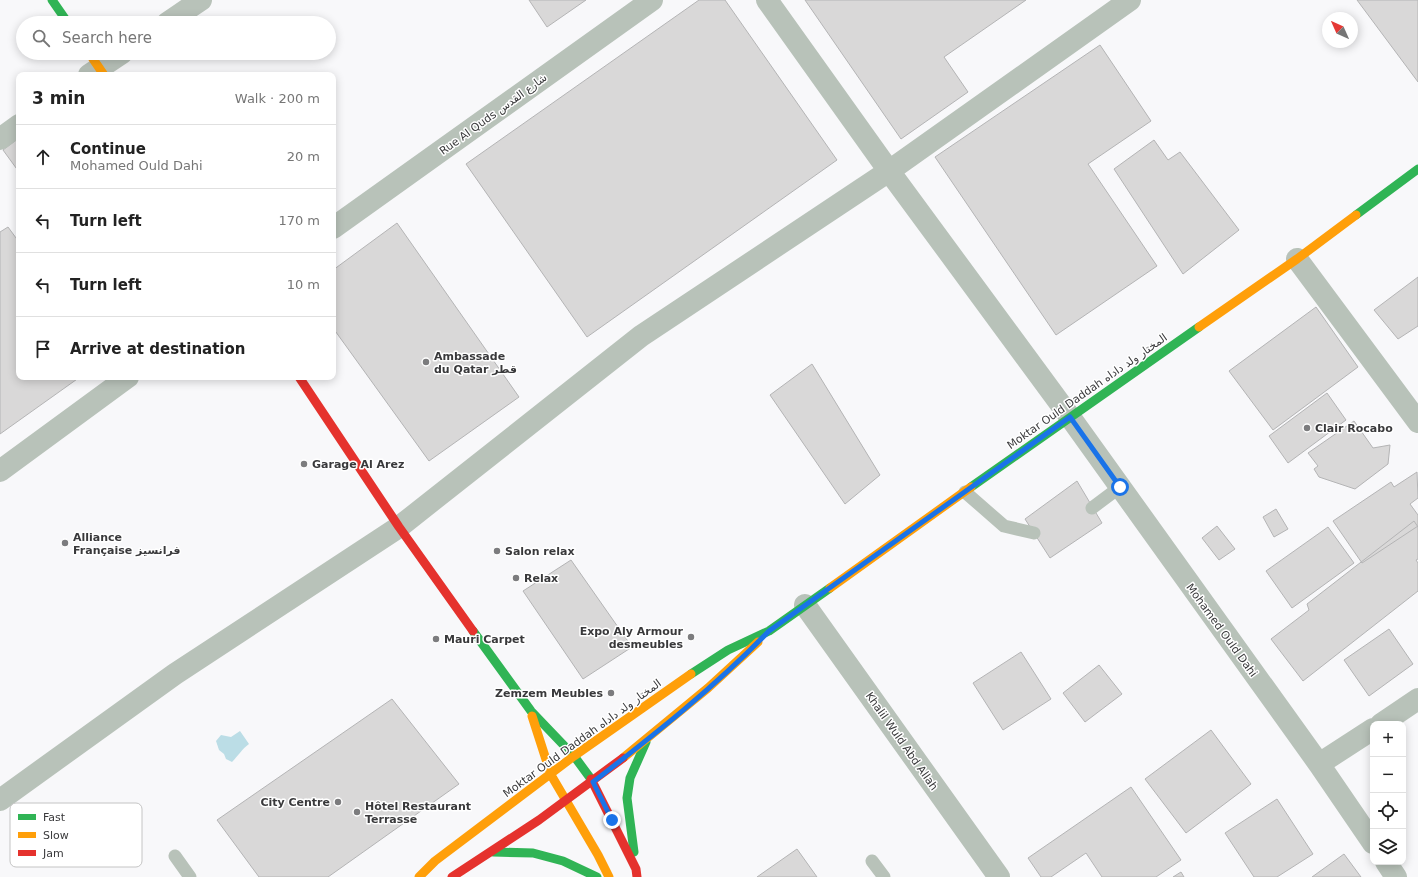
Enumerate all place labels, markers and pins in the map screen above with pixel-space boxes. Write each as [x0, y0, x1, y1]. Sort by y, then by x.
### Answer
place label: Ambassade du Qatar قطر [434, 350, 517, 376]
marker: Ambassade du Qatar قطر [421, 357, 431, 367]
place label: Clair Rocabo [1315, 422, 1393, 435]
marker: Clair Rocabo [1302, 423, 1312, 433]
place label: Garage Al Arez [312, 458, 404, 471]
marker: Garage Al Arez [299, 459, 309, 469]
place label: Alliance Française فرانسيز [73, 531, 181, 557]
marker: Alliance Française فرانسيز [60, 538, 70, 548]
place label: Salon relax [505, 545, 575, 558]
marker: Salon relax [492, 546, 502, 556]
place label: Relax [524, 572, 558, 585]
marker: Relax [511, 573, 521, 583]
place label: Expo Aly Armour desmeubles [580, 625, 684, 651]
marker: Expo Aly Armour desmeubles [686, 632, 696, 642]
place label: Mauri Carpet [444, 633, 525, 646]
marker: Mauri Carpet [431, 634, 441, 644]
place label: Zemzem Meubles [495, 687, 603, 700]
marker: Zemzem Meubles [606, 688, 616, 698]
place label: City Centre [260, 796, 330, 809]
marker: City Centre [333, 797, 343, 807]
place label: Hôtel Restaurant Terrasse [365, 800, 471, 826]
marker: Hôtel Restaurant Terrasse [352, 807, 362, 817]

